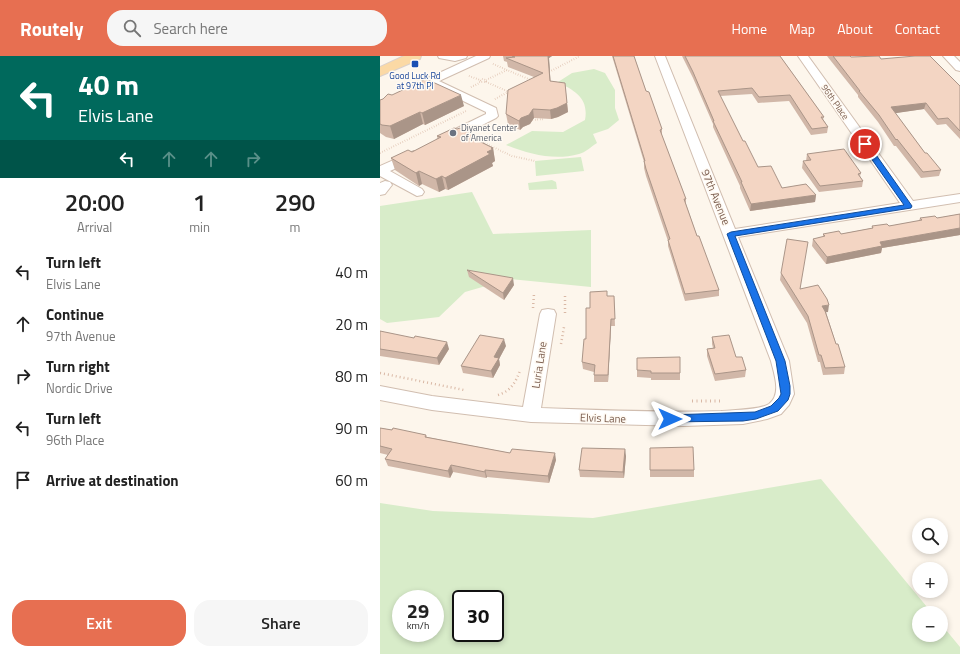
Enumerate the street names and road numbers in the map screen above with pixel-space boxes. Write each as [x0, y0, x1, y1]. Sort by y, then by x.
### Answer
street label: 96th Place [818, 81, 853, 122]
street label: 97th Avenue [698, 167, 735, 228]
street label: Luria Lane [527, 340, 551, 390]
street label: Elvis Lane [580, 409, 627, 427]

